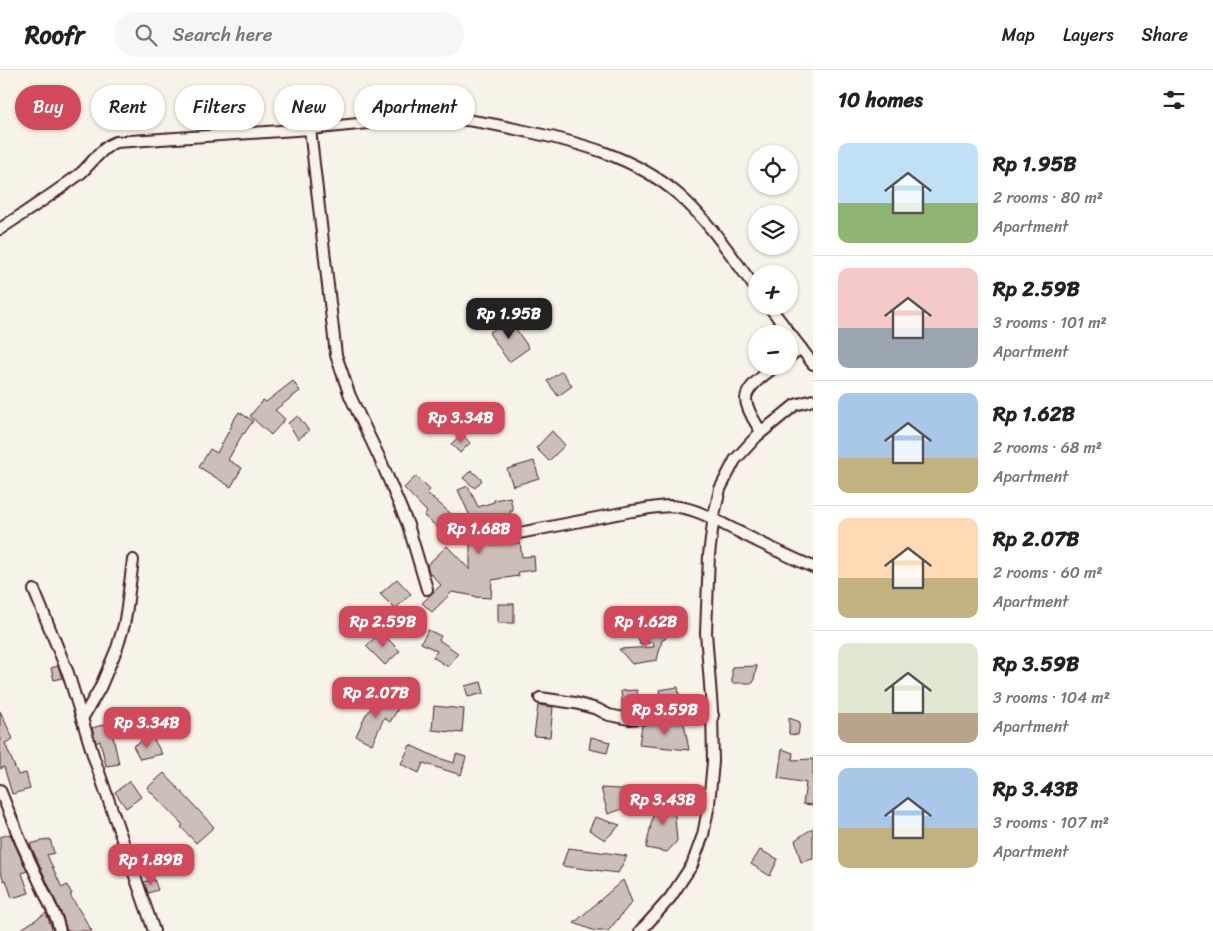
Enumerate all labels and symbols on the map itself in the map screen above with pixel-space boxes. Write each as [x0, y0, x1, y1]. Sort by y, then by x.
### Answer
pin: Rp 1.95B [457, 298, 561, 340]
pin: Rp 3.34B [409, 402, 513, 444]
pin: Rp 1.68B [427, 512, 531, 555]
pin: Rp 2.59B [331, 606, 435, 648]
pin: Rp 1.62B [594, 606, 698, 648]
pin: Rp 2.07B [324, 676, 428, 719]
pin: Rp 3.59B [613, 694, 717, 736]
pin: Rp 3.34B [95, 706, 199, 749]
pin: Rp 3.43B [611, 784, 715, 826]
pin: Rp 1.89B [99, 844, 203, 886]

